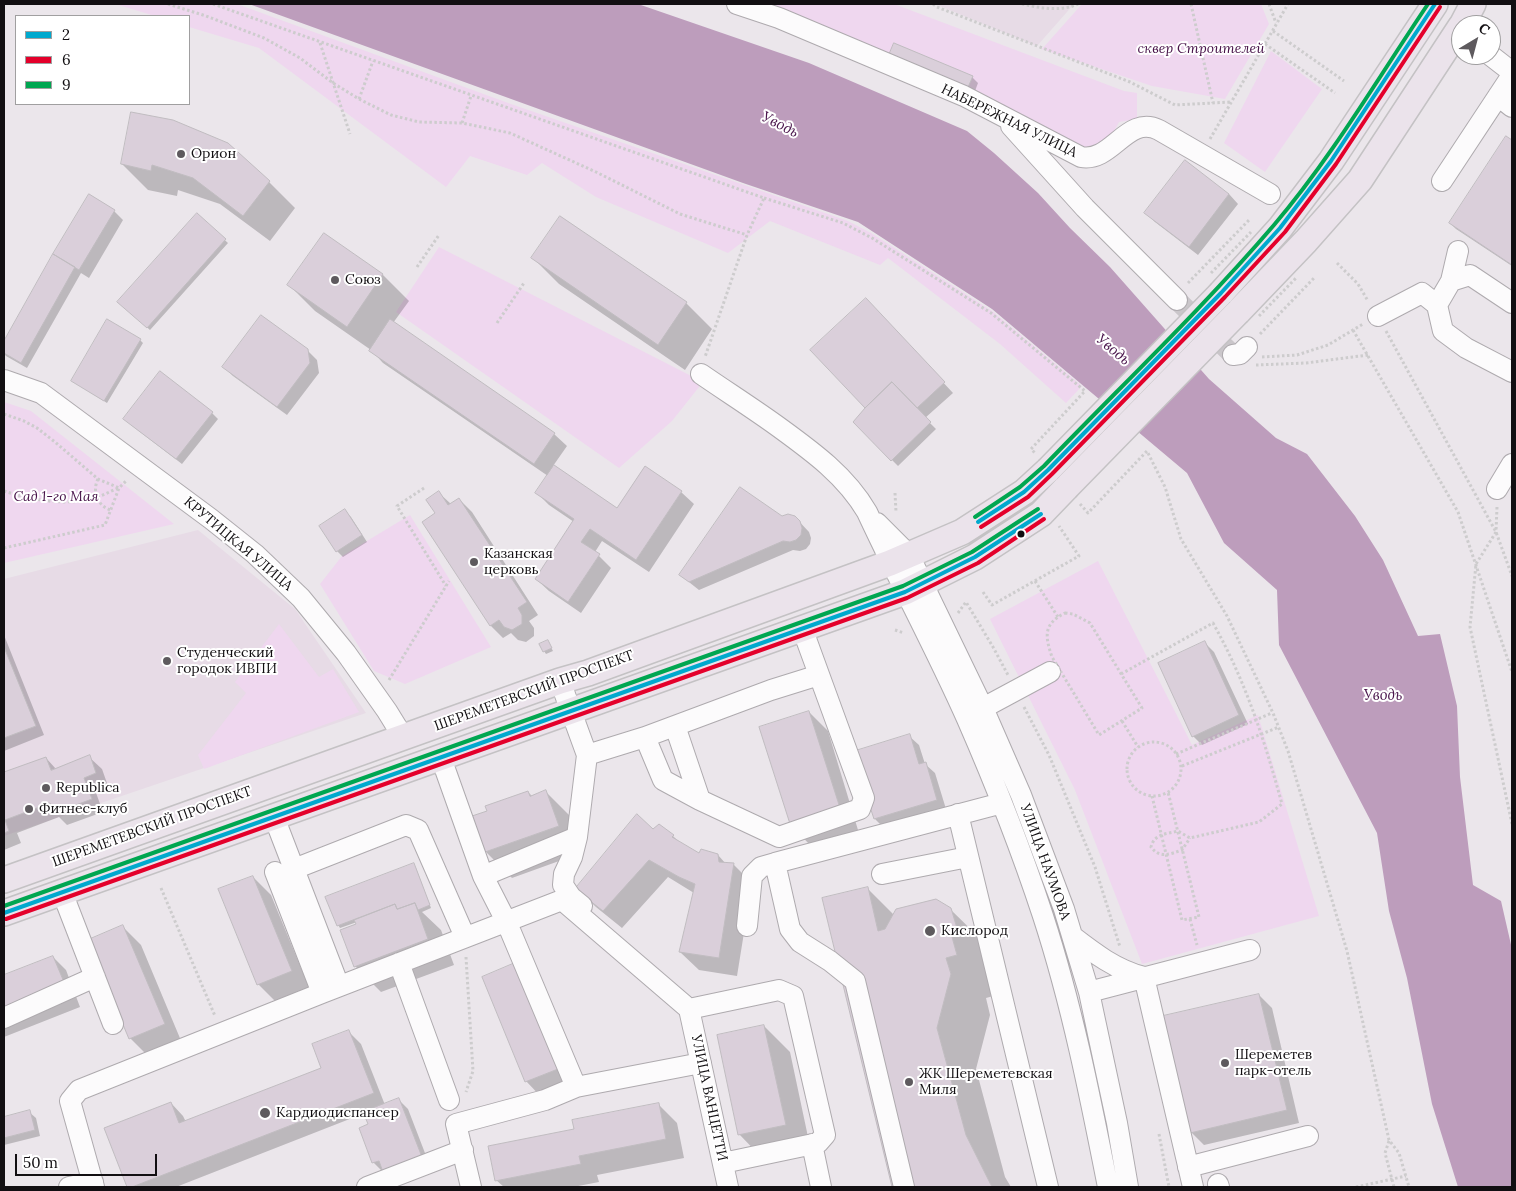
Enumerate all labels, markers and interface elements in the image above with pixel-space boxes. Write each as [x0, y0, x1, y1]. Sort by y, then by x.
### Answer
legend [15, 15, 190, 105]
north arrow [1451, 15, 1501, 65]
text: С [1475, 19, 1494, 39]
text: 2 [62, 25, 70, 44]
park label: сквер Строителей [1137, 41, 1265, 57]
text: 6 [62, 50, 71, 69]
text: 9 [62, 75, 71, 94]
street label: НАБЕРЕЖНАЯ УЛИЦА [938, 81, 1080, 161]
water label: Уводь [759, 108, 801, 142]
place label: Орион [191, 146, 236, 162]
marker: Орион [175, 148, 187, 160]
place label: Союз [345, 272, 381, 288]
marker: Союз [329, 274, 341, 286]
water label: Уводь [1092, 331, 1134, 369]
park label: Сад 1-го Мая [14, 489, 98, 505]
street label: КРУТИЦКАЯ УЛИЦА [180, 493, 296, 595]
unlabelled marker [1016, 529, 1026, 539]
place label: Казанская церковь [484, 546, 553, 578]
marker: Казанская церковь [468, 556, 480, 568]
place label: Студенческий городок ИВПИ [177, 645, 277, 678]
street label: ШЕРЕМЕТЕВСКИЙ ПРОСПЕКТ [432, 647, 636, 735]
marker: Студенческий городок ИВПИ [161, 655, 173, 667]
water label: Уводь [1364, 687, 1402, 705]
place label: Republica [56, 780, 120, 796]
marker: Republica [40, 782, 52, 794]
street label: ШЕРЕМЕТЕВСКИЙ ПРОСПЕКТ [50, 783, 254, 871]
place label: Фитнес-клуб [39, 801, 127, 817]
street label: УЛИЦА НАУМОВА [1016, 802, 1074, 922]
marker: Фитнес-клуб [23, 803, 35, 815]
place label: Кислород [941, 923, 1008, 939]
marker: Кислород [923, 924, 937, 938]
street label: УЛИЦА ВАНЦЕТТИ [687, 1033, 731, 1163]
place label: Шереметев парк-отель [1235, 1047, 1312, 1080]
marker: Шереметев парк-отель [1219, 1057, 1231, 1069]
place label: ЖК Шереметевская Миля [919, 1066, 1053, 1098]
marker: ЖК Шереметевская Миля [903, 1076, 915, 1088]
place label: Кардиодиспансер [276, 1105, 399, 1121]
marker: Кардиодиспансер [258, 1106, 272, 1120]
scale bar [18, 1144, 160, 1176]
text: 50 m [23, 1153, 58, 1172]

